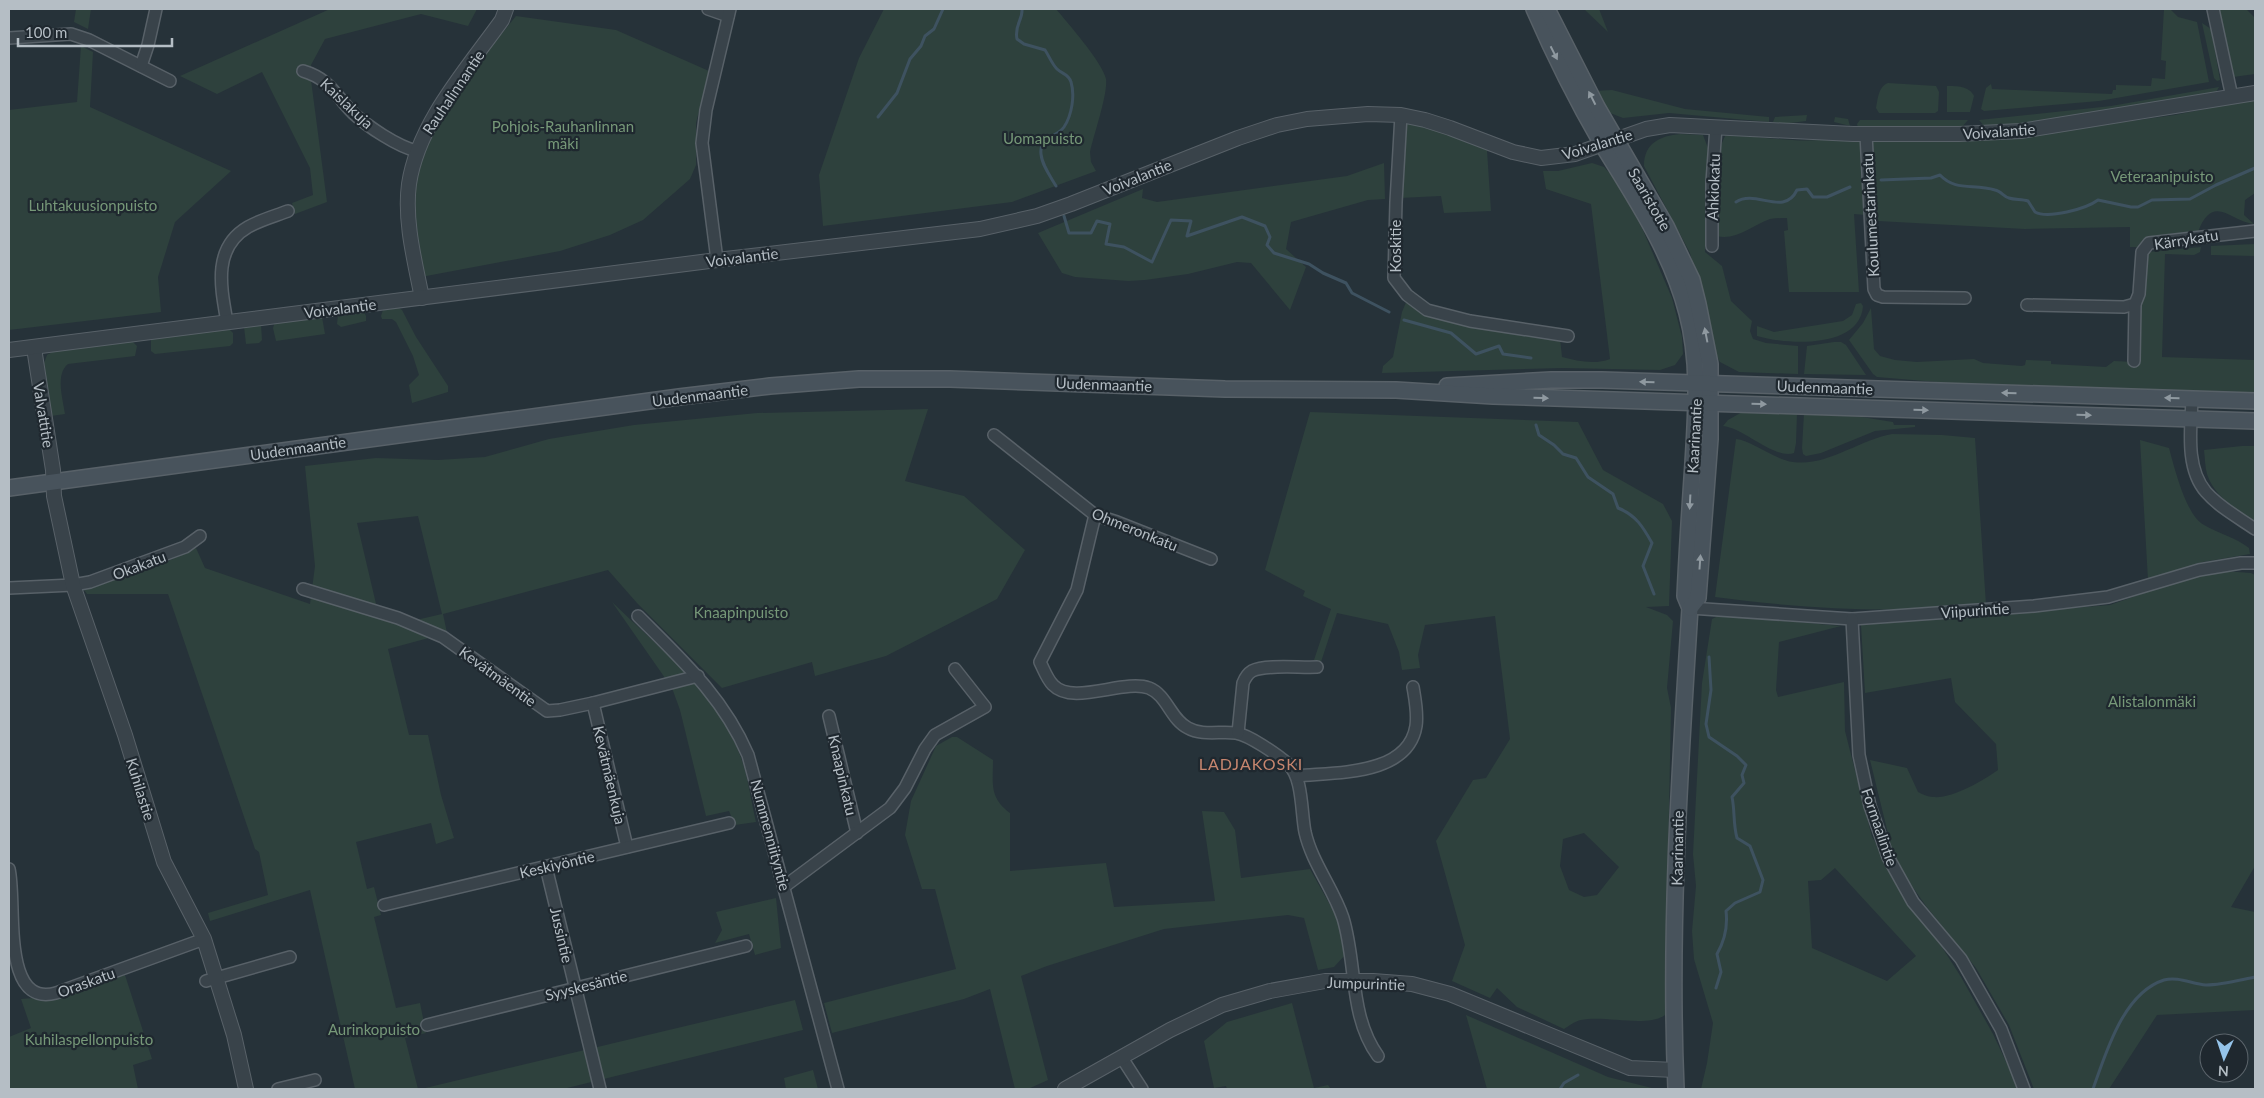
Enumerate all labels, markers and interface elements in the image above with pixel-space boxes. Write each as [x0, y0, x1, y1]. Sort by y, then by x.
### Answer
scale bar [18, 15, 171, 47]
text: 100 m [25, 23, 67, 41]
street label: Rauhalinnantie [418, 46, 488, 138]
one-way arrow [1550, 46, 1558, 61]
street label: Kaislakuja [317, 74, 377, 132]
one-way arrow [1588, 90, 1596, 105]
park label: Pohjois-Rauhanlinnan mäki [492, 117, 634, 152]
street label: Voivalantie [1962, 119, 2036, 143]
street label: Voivalantie [1560, 125, 1634, 163]
park label: Uomapuisto [1003, 129, 1083, 147]
street label: Ahkiokatu [1703, 153, 1723, 221]
street label: Koulumestarinkatu [1858, 153, 1882, 277]
street label: Voivalantie [1100, 155, 1174, 199]
street label: Saaristotie [1625, 164, 1675, 234]
park label: Veteraanipuisto [2110, 167, 2214, 185]
park label: Luhtakuusionpuisto [29, 196, 157, 214]
street label: Koskitie [1386, 220, 1404, 272]
street label: Kärrykatu [2153, 225, 2219, 253]
street label: Voivalantie [705, 244, 779, 270]
street label: Voivalantie [303, 295, 377, 321]
one-way arrow [1701, 327, 1709, 343]
street label: Uudenmaantie [1055, 373, 1153, 395]
street label: Uudenmaantie [1776, 376, 1874, 398]
one-way arrow [1639, 378, 1655, 386]
street label: Uudenmaantie [651, 380, 749, 410]
street label: Valvattitie [30, 381, 58, 449]
one-way arrow [2001, 389, 2017, 397]
one-way arrow [1533, 394, 1549, 402]
one-way arrow [2163, 394, 2179, 402]
street label: Kaarinantie [1683, 398, 1705, 474]
one-way arrow [1751, 400, 1767, 408]
one-way arrow [1914, 407, 1930, 415]
one-way arrow [2076, 412, 2092, 420]
street label: Uudenmaantie [249, 432, 347, 464]
one-way arrow [1686, 494, 1694, 510]
street label: Ohmeronkatu [1089, 504, 1181, 554]
street label: Okakatu [110, 547, 168, 583]
one-way arrow [1697, 553, 1705, 569]
street label: Viipurintie [1940, 599, 2010, 621]
park label: Knaapinpuisto [694, 603, 788, 621]
street label: Kevätmäentie [456, 642, 540, 710]
park label: Alistalonmäki [2108, 692, 2196, 710]
street label: Kevätmäenkuja [590, 724, 630, 826]
street label: Knaapinkatu [825, 733, 861, 817]
district label: LADJAKOSKI [1199, 754, 1303, 773]
street label: Kuhilastie [123, 756, 159, 823]
street label: Nummenniityntie [747, 777, 795, 893]
street label: Formaalintie [1858, 785, 1902, 869]
street label: Kaarinantie [1667, 810, 1687, 886]
street label: Keskiyöntie [518, 847, 596, 881]
street label: Jussintie [547, 905, 577, 965]
street label: Oraskatu [55, 963, 117, 1001]
street label: Syyskesäntie [543, 966, 629, 1004]
street label: Jumpurintie [1327, 973, 1405, 993]
park label: Aurinkopuisto [328, 1020, 420, 1038]
park label: Kuhilaspellonpuisto [25, 1030, 153, 1048]
north arrow [2199, 1033, 2249, 1083]
text: N [2217, 1063, 2229, 1080]

